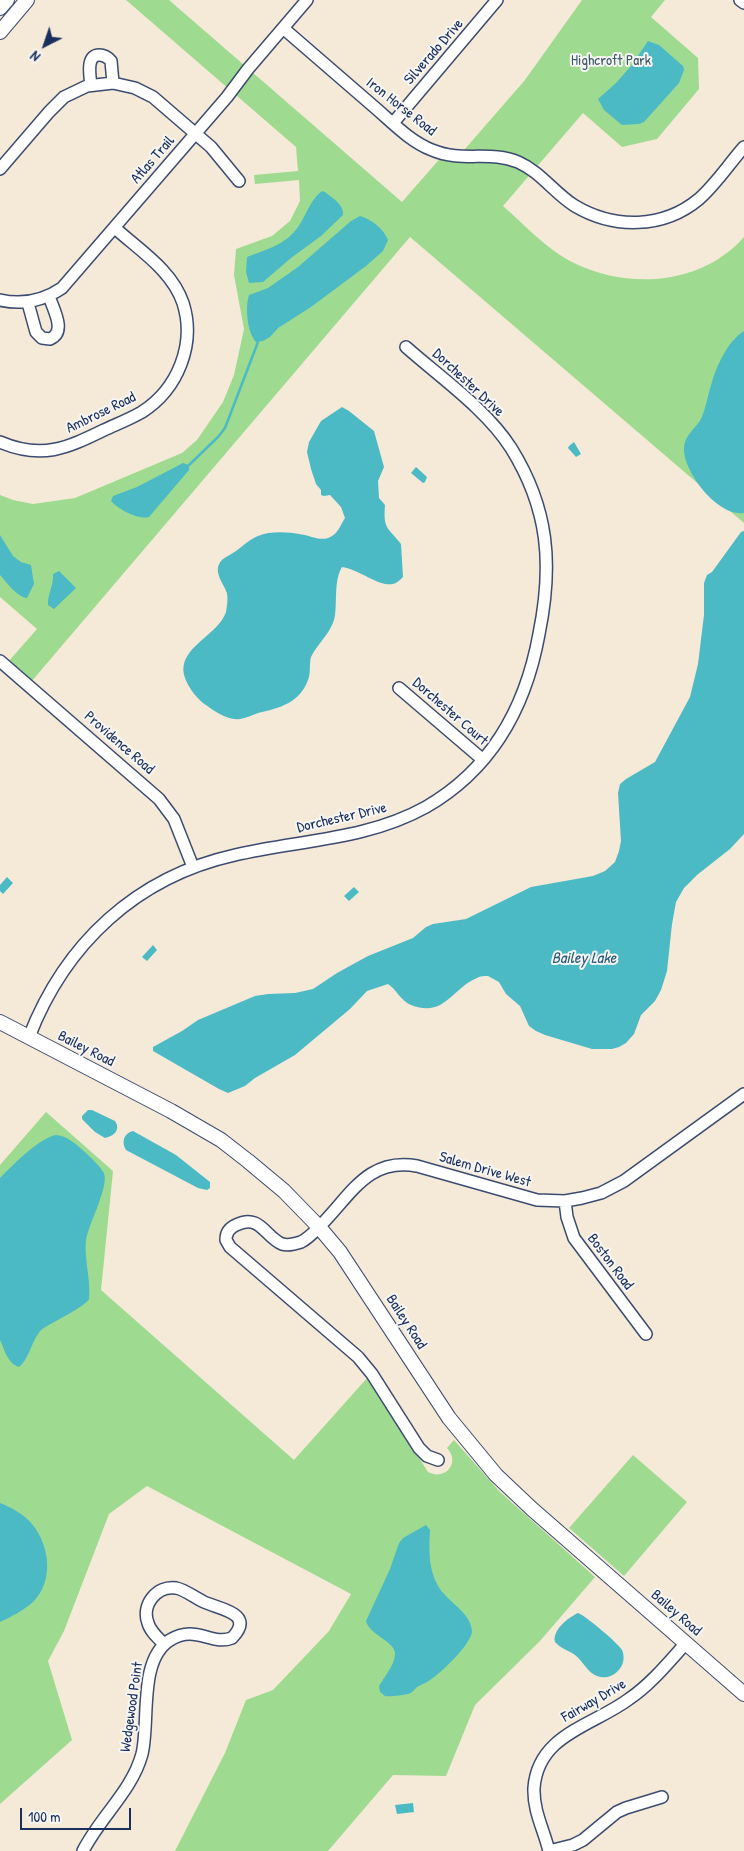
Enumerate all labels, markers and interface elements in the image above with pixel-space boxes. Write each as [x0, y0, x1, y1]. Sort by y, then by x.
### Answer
street label: Silverado Drive [400, 15, 468, 89]
north arrow [20, 20, 70, 70]
text: N [26, 47, 44, 66]
park label: Highcroft Park [571, 52, 651, 70]
street label: Iron Horse Road [362, 74, 440, 140]
street label: Atlas Trail [127, 132, 179, 188]
street label: Dorchester Drive [428, 345, 508, 421]
street label: Ambrose Road [63, 388, 139, 438]
street label: Dorchester Court [408, 674, 492, 750]
street label: Providence Road [80, 708, 158, 778]
street label: Dorchester Drive [295, 799, 389, 837]
water label: Bailey Lake [552, 949, 616, 969]
street label: Bailey Road [55, 1027, 117, 1071]
street label: Salem Drive West [437, 1148, 533, 1192]
street label: Boston Road [583, 1230, 637, 1294]
street label: Bailey Road [382, 1291, 430, 1353]
street label: Bailey Road [647, 1586, 705, 1640]
street label: Wedgewood Point [117, 1661, 147, 1753]
street label: Fairway Drive [559, 1675, 629, 1727]
scale bar [22, 1798, 134, 1830]
text: 100 m [28, 1806, 61, 1827]

